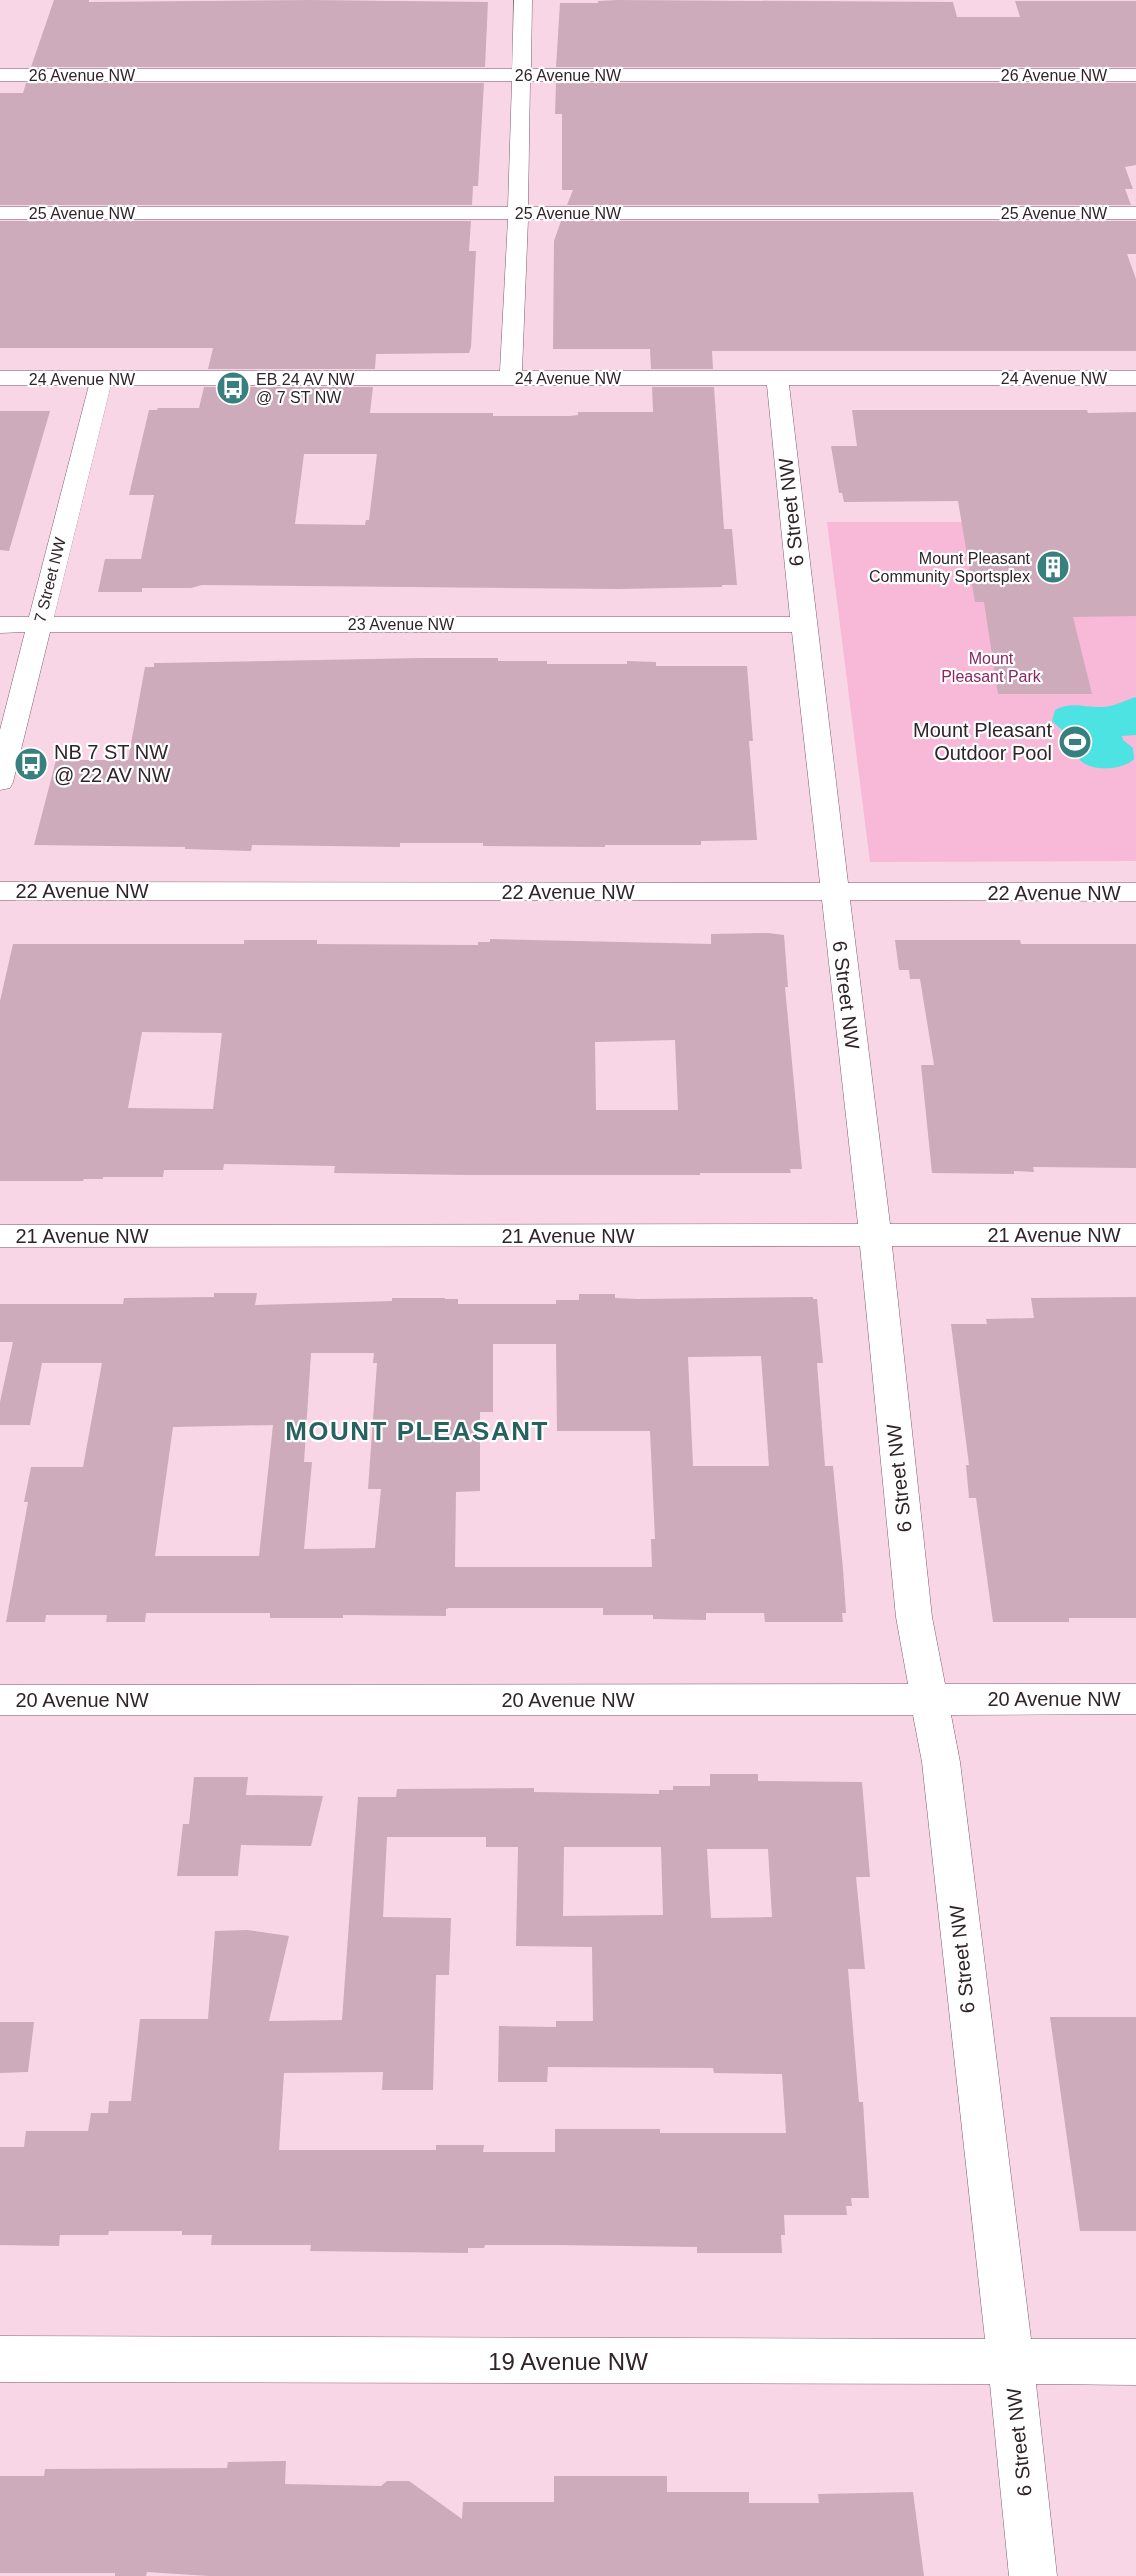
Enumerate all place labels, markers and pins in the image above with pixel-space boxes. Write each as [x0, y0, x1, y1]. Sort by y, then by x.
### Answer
bus stop icon: EB 24 AV NW @ 7 ST NW [215, 370, 251, 406]
place label: EB 24 AV NW @ 7 ST NW [256, 371, 355, 406]
building icon: Mount Pleasant Community Sportsplex [1035, 549, 1071, 585]
place label: Mount Pleasant Community Sportsplex [869, 550, 1031, 585]
place label: Mount Pleasant Outdoor Pool [913, 719, 1052, 764]
sports icon: Mount Pleasant Outdoor Pool [1057, 724, 1093, 760]
place label: NB 7 ST NW @ 22 AV NW [54, 741, 171, 786]
bus stop icon: NB 7 ST NW @ 22 AV NW [13, 746, 49, 782]

